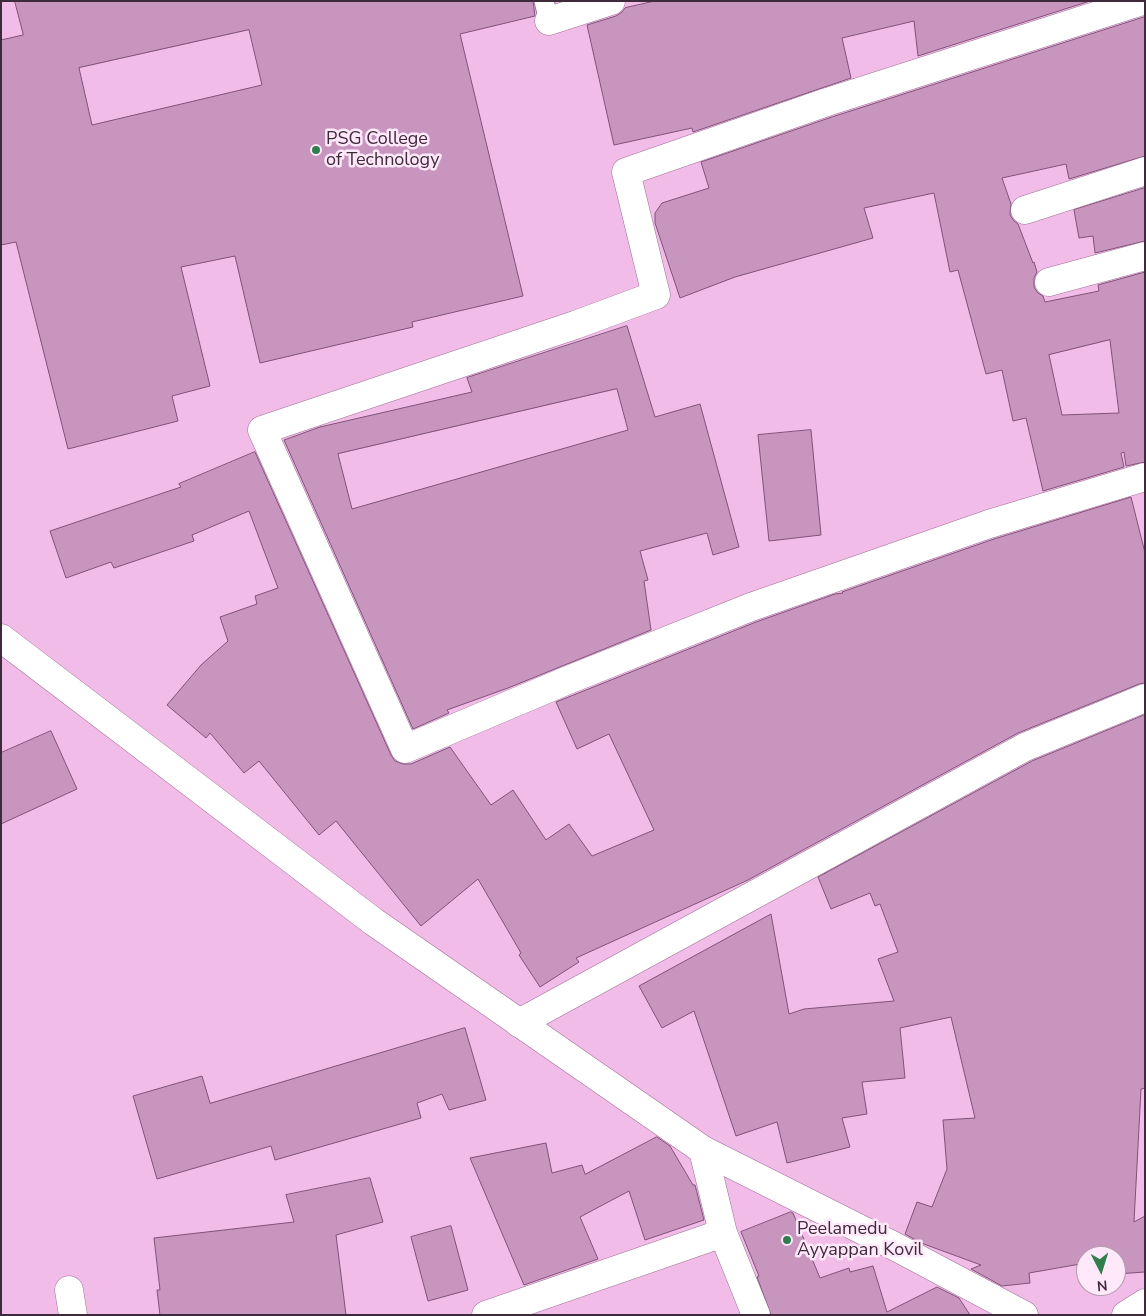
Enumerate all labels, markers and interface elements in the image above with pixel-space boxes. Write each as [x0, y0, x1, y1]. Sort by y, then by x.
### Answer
place label: PSG College of Technology [326, 129, 439, 172]
marker: PSG College of Technology [310, 144, 322, 156]
place label: Peelamedu Ayyappan Kovil [797, 1219, 923, 1262]
marker: Peelamedu Ayyappan Kovil [781, 1234, 793, 1246]
north arrow [1076, 1246, 1126, 1296]
text: N [1096, 1276, 1108, 1295]

